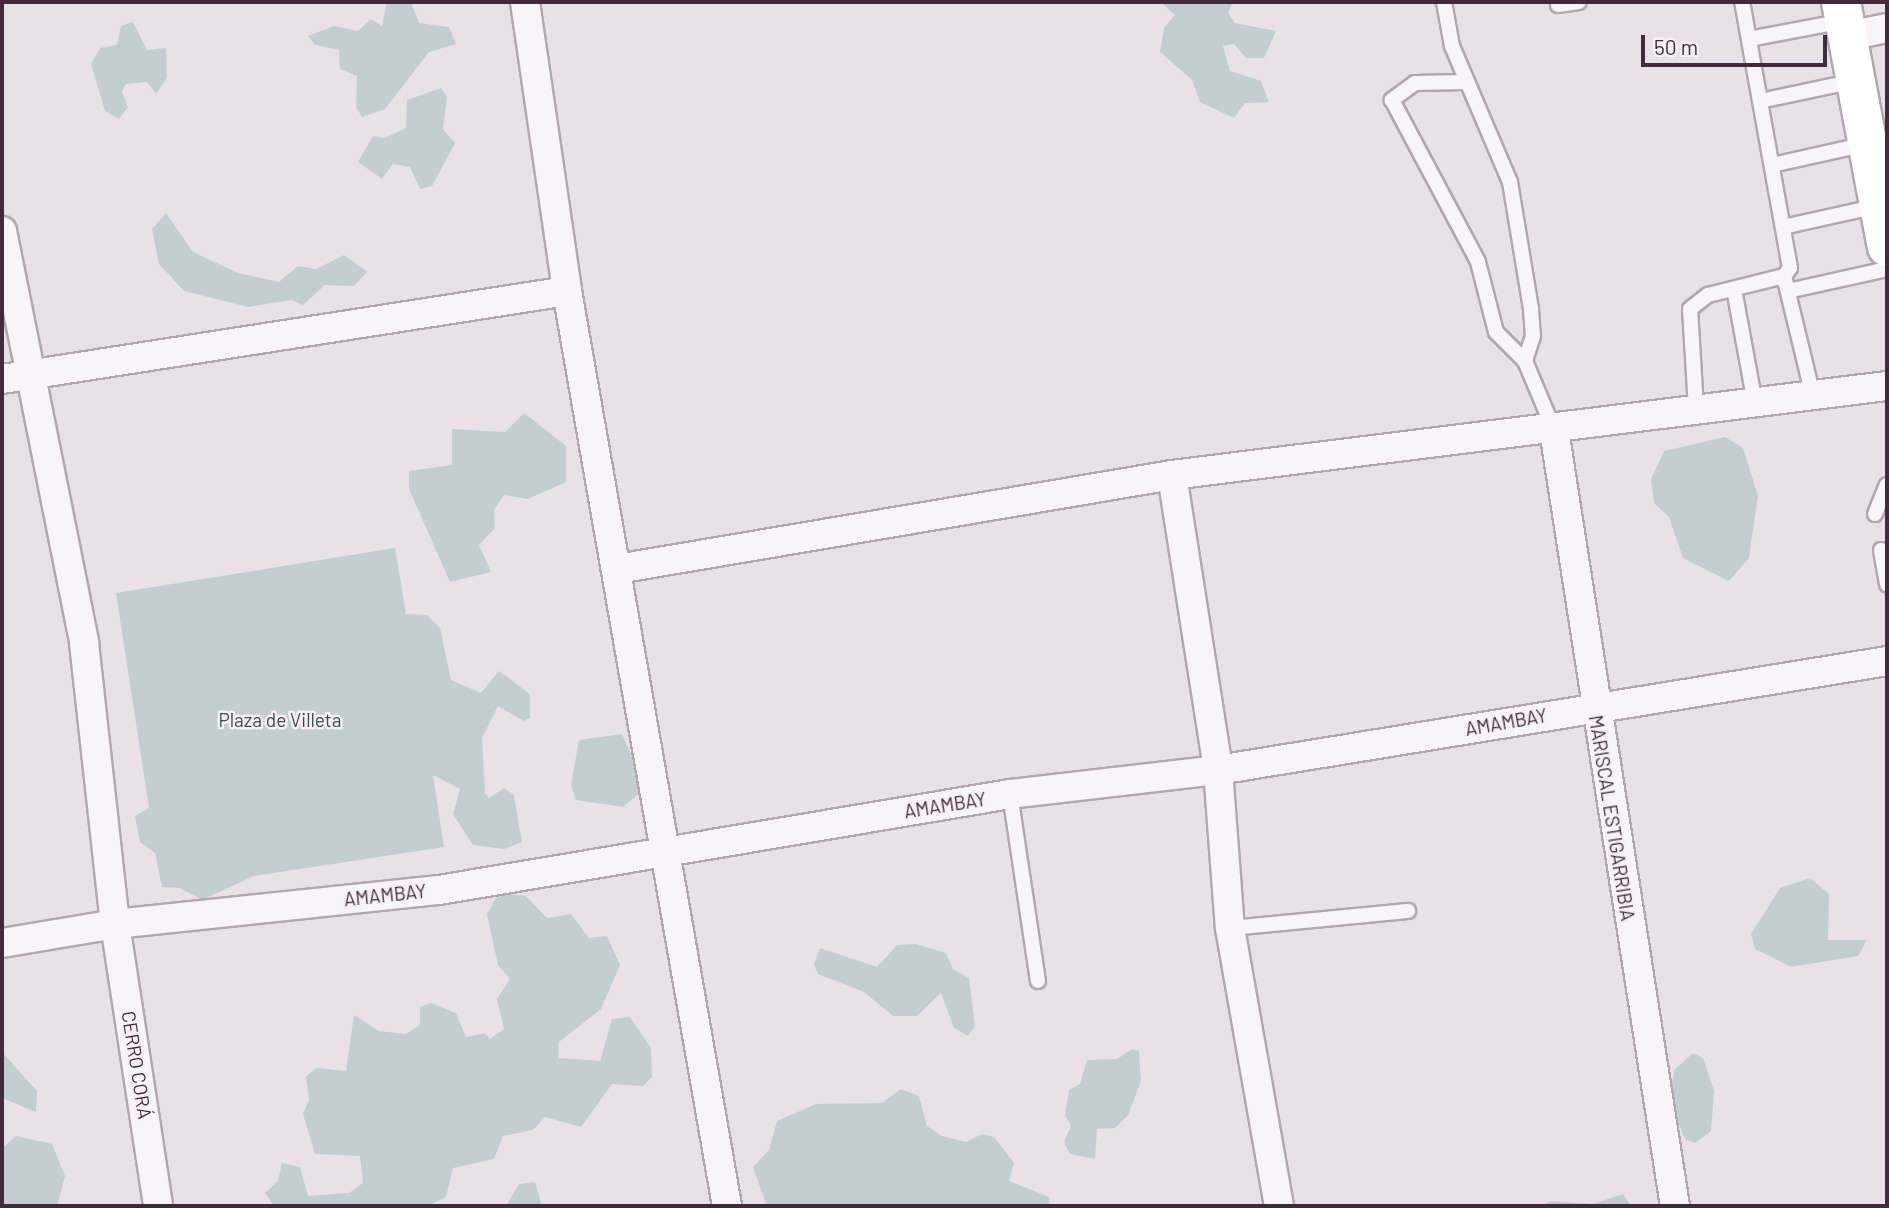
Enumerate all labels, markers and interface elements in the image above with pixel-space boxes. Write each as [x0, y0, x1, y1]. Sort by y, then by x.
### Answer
scale bar [1644, 21, 1829, 65]
text: 50 m [1654, 34, 1698, 59]
street label: AMAMBAY [1463, 704, 1549, 740]
park label: Plaza de Villeta [219, 709, 341, 731]
street label: MARISCAL ESTIGARRIBIA [1584, 713, 1640, 923]
street label: AMAMBAY [902, 787, 988, 823]
street label: AMAMBAY [343, 879, 427, 911]
street label: CERRO CORÁ [117, 1009, 157, 1121]

